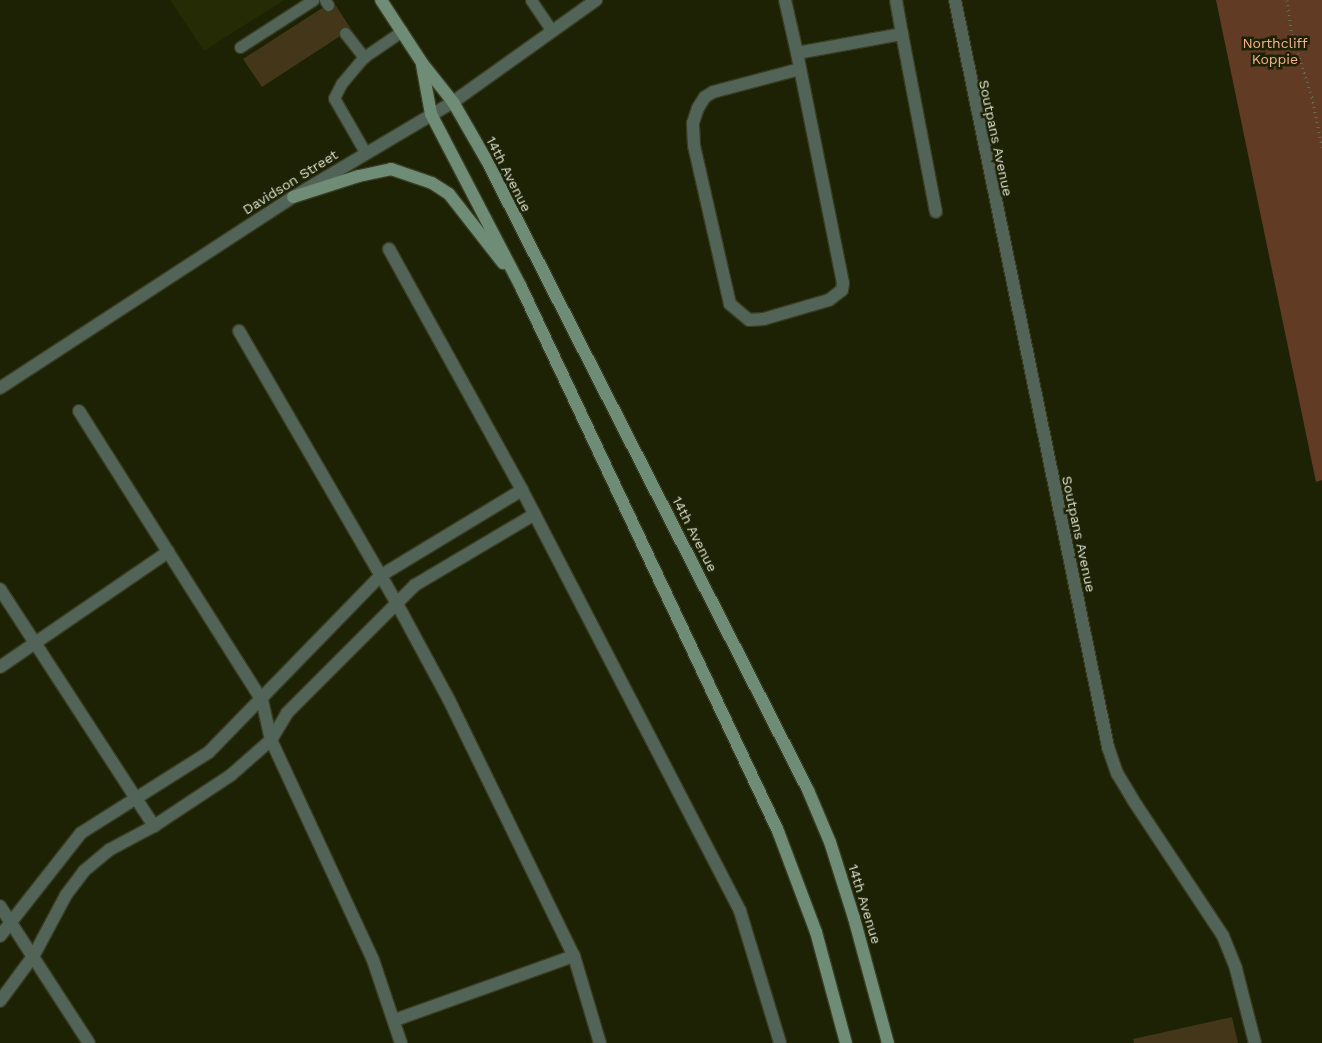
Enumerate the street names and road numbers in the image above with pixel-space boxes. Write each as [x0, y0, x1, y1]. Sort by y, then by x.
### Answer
street label: Soutpans Avenue [975, 78, 1017, 198]
street label: 14th Avenue [483, 133, 535, 215]
street label: Davidson Street [239, 146, 341, 218]
street label: Soutpans Avenue [1058, 474, 1100, 594]
street label: 14th Avenue [669, 493, 721, 575]
street label: 14th Avenue [845, 862, 885, 946]

